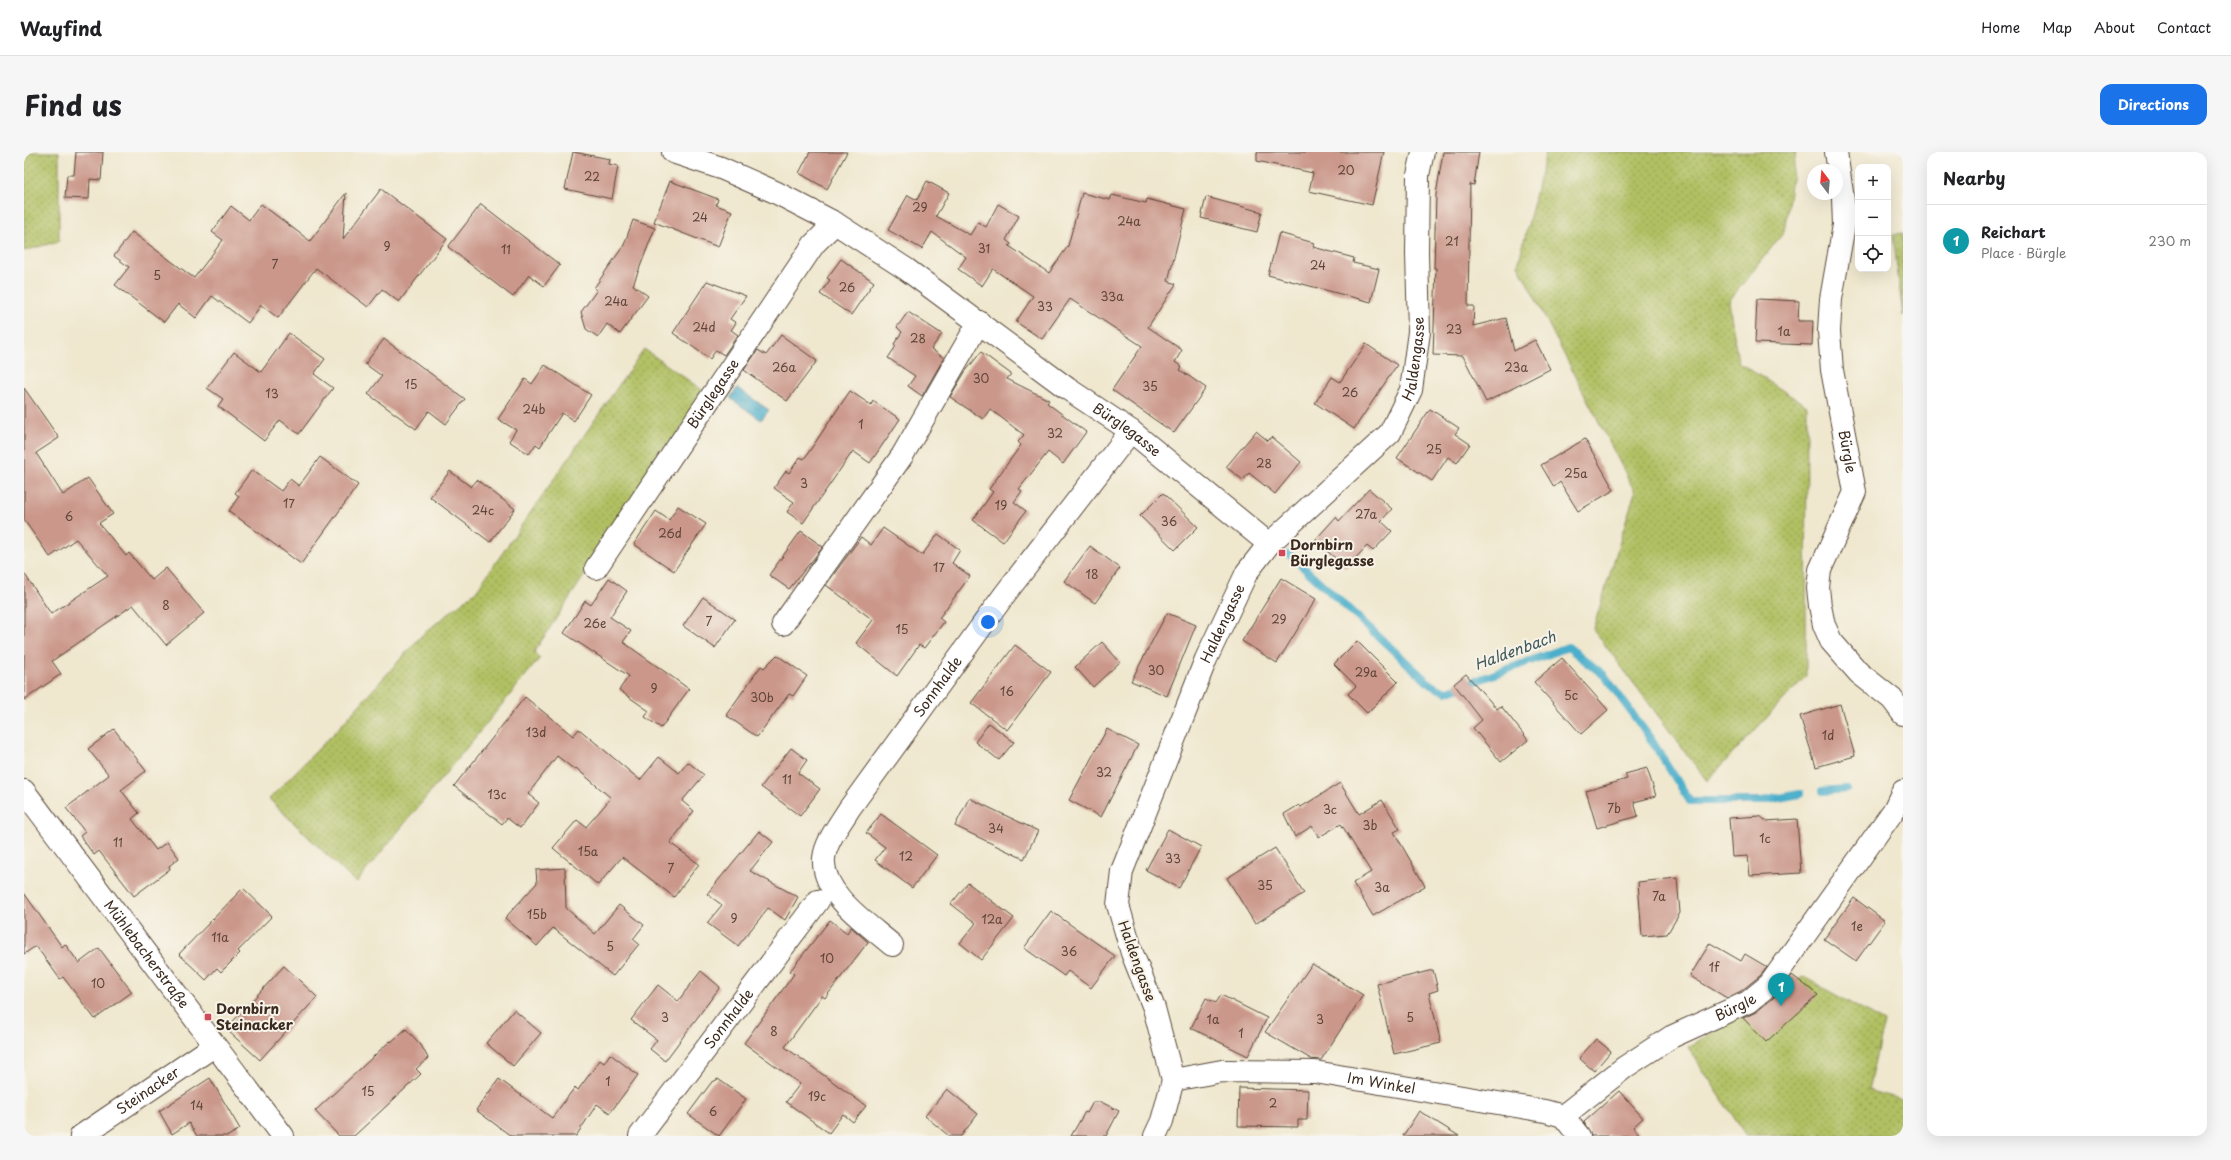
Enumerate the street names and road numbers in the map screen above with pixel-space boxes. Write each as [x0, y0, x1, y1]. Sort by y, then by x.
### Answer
street label: Haldengasse [1396, 317, 1429, 405]
street label: Bürglegasse [682, 354, 744, 433]
street label: Bürglegasse [1089, 397, 1166, 461]
street label: Bürgle [1834, 428, 1862, 475]
street label: Haldengasse [1195, 581, 1250, 666]
street label: Sonnhalde [908, 651, 967, 721]
street label: Mühlebacherstraße [99, 895, 194, 1012]
street label: Haldengasse [1113, 917, 1162, 1004]
street label: Sonnhalde [699, 984, 758, 1053]
street label: Bürgle [1711, 988, 1761, 1026]
street label: Steinacker [112, 1061, 184, 1119]
street label: Im Winkel [1346, 1067, 1417, 1099]

